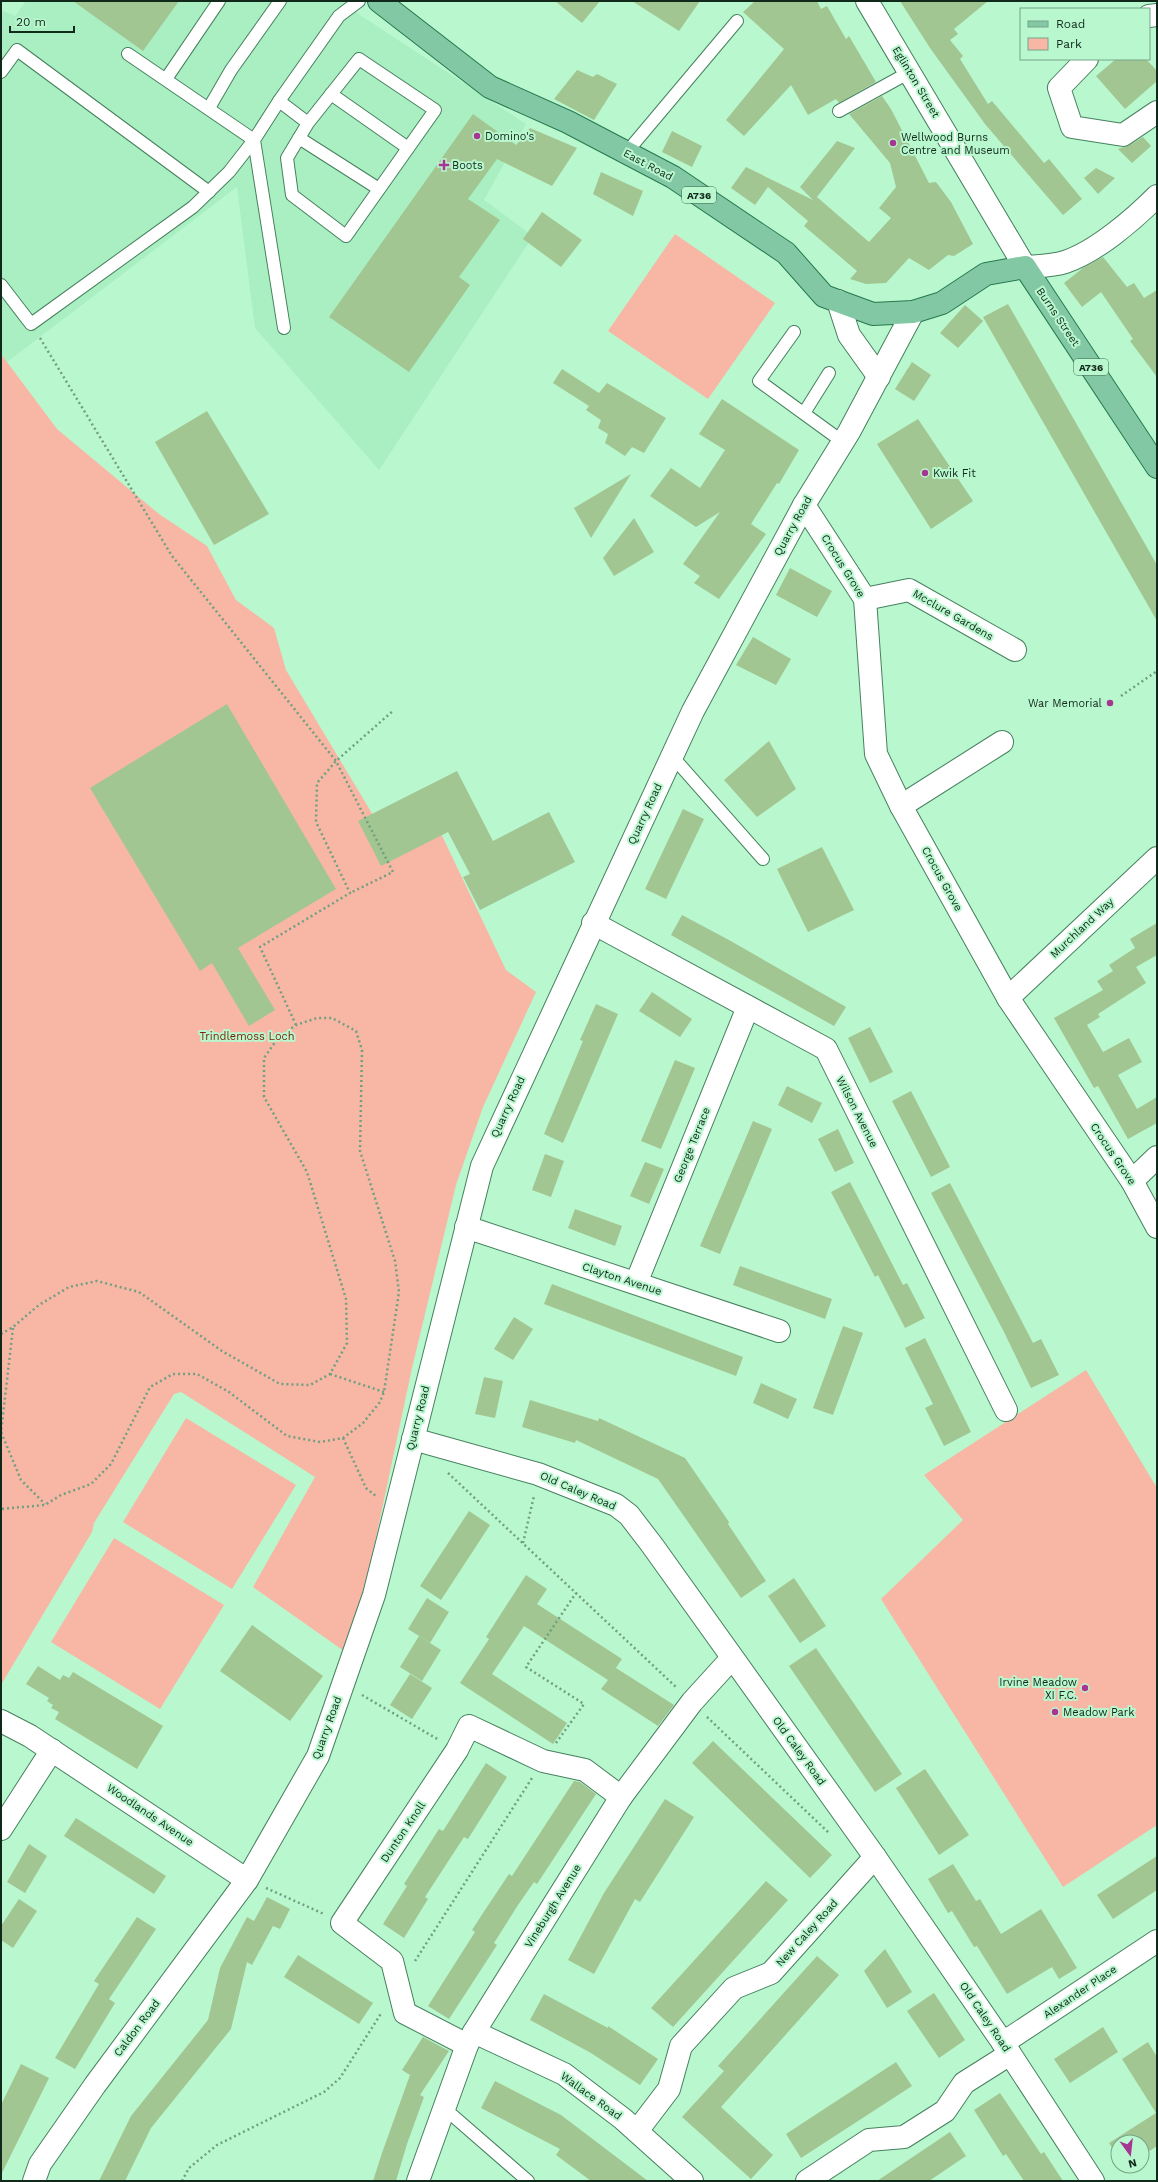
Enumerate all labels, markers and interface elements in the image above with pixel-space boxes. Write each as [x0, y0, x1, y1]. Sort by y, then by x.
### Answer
scale bar [10, 8, 74, 34]
legend [1020, 8, 1150, 60]
text: 20 m [16, 15, 46, 29]
text: Road [1056, 17, 1085, 31]
text: Park [1056, 37, 1082, 51]
street label: Eglinton Street [890, 44, 943, 120]
place label: Domino's [485, 130, 535, 143]
marker: Domino's [472, 131, 482, 141]
place label: Wellwood Burns Centre and Museum [901, 131, 1010, 157]
marker: Wellwood Burns Centre and Museum [888, 138, 898, 148]
street label: East Road [621, 147, 675, 183]
place label: Boots [452, 159, 483, 172]
marker: Boots [439, 160, 449, 170]
road number: A736 [682, 187, 716, 203]
street label: Burns Street [1034, 285, 1083, 349]
road number: A736 [1074, 359, 1108, 375]
place label: Kwik Fit [933, 467, 976, 480]
marker: Kwik Fit [920, 468, 930, 478]
street label: Quarry Road [771, 494, 815, 558]
street label: Crocus Grove [818, 532, 868, 600]
street label: Mcclure Gardens [911, 587, 996, 643]
place label: War Memorial [1028, 697, 1103, 710]
marker: War Memorial [1105, 698, 1115, 708]
street label: Quarry Road [625, 781, 665, 847]
street label: Crocus Grove [919, 844, 965, 914]
street label: Murchland Way [1048, 895, 1117, 961]
park label: Trindlemoss Loch [199, 1030, 295, 1043]
street label: Quarry Road [488, 1074, 528, 1140]
street label: Wilson Avenue [833, 1074, 881, 1150]
street label: George Terrace [671, 1105, 713, 1185]
street label: Crocus Grove [1088, 1121, 1138, 1187]
street label: Clayton Avenue [581, 1260, 663, 1298]
street label: Quarry Road [404, 1384, 432, 1452]
street label: Old Caley Road [538, 1469, 618, 1513]
place label: Irvine Meadow XI F.C. [999, 1676, 1077, 1702]
marker: Irvine Meadow XI F.C. [1080, 1683, 1090, 1693]
street label: Quarry Road [310, 1695, 344, 1761]
place label: Meadow Park [1063, 1706, 1135, 1719]
marker: Meadow Park [1050, 1707, 1060, 1717]
street label: Old Caley Road [770, 1714, 828, 1788]
street label: Woodlands Avenue [104, 1781, 196, 1849]
street label: Dunton Knoll [378, 1799, 428, 1865]
street label: Vineburgh Avenue [522, 1862, 584, 1950]
street label: New Caley Road [773, 1897, 841, 1969]
street label: Alexander Place [1041, 1963, 1119, 2021]
street label: Old Caley Road [957, 1980, 1013, 2054]
street label: Caldon Road [111, 1997, 163, 2059]
street label: Wallace Road [558, 2069, 624, 2123]
north arrow [1110, 2134, 1150, 2174]
text: N [1127, 2156, 1138, 2171]

